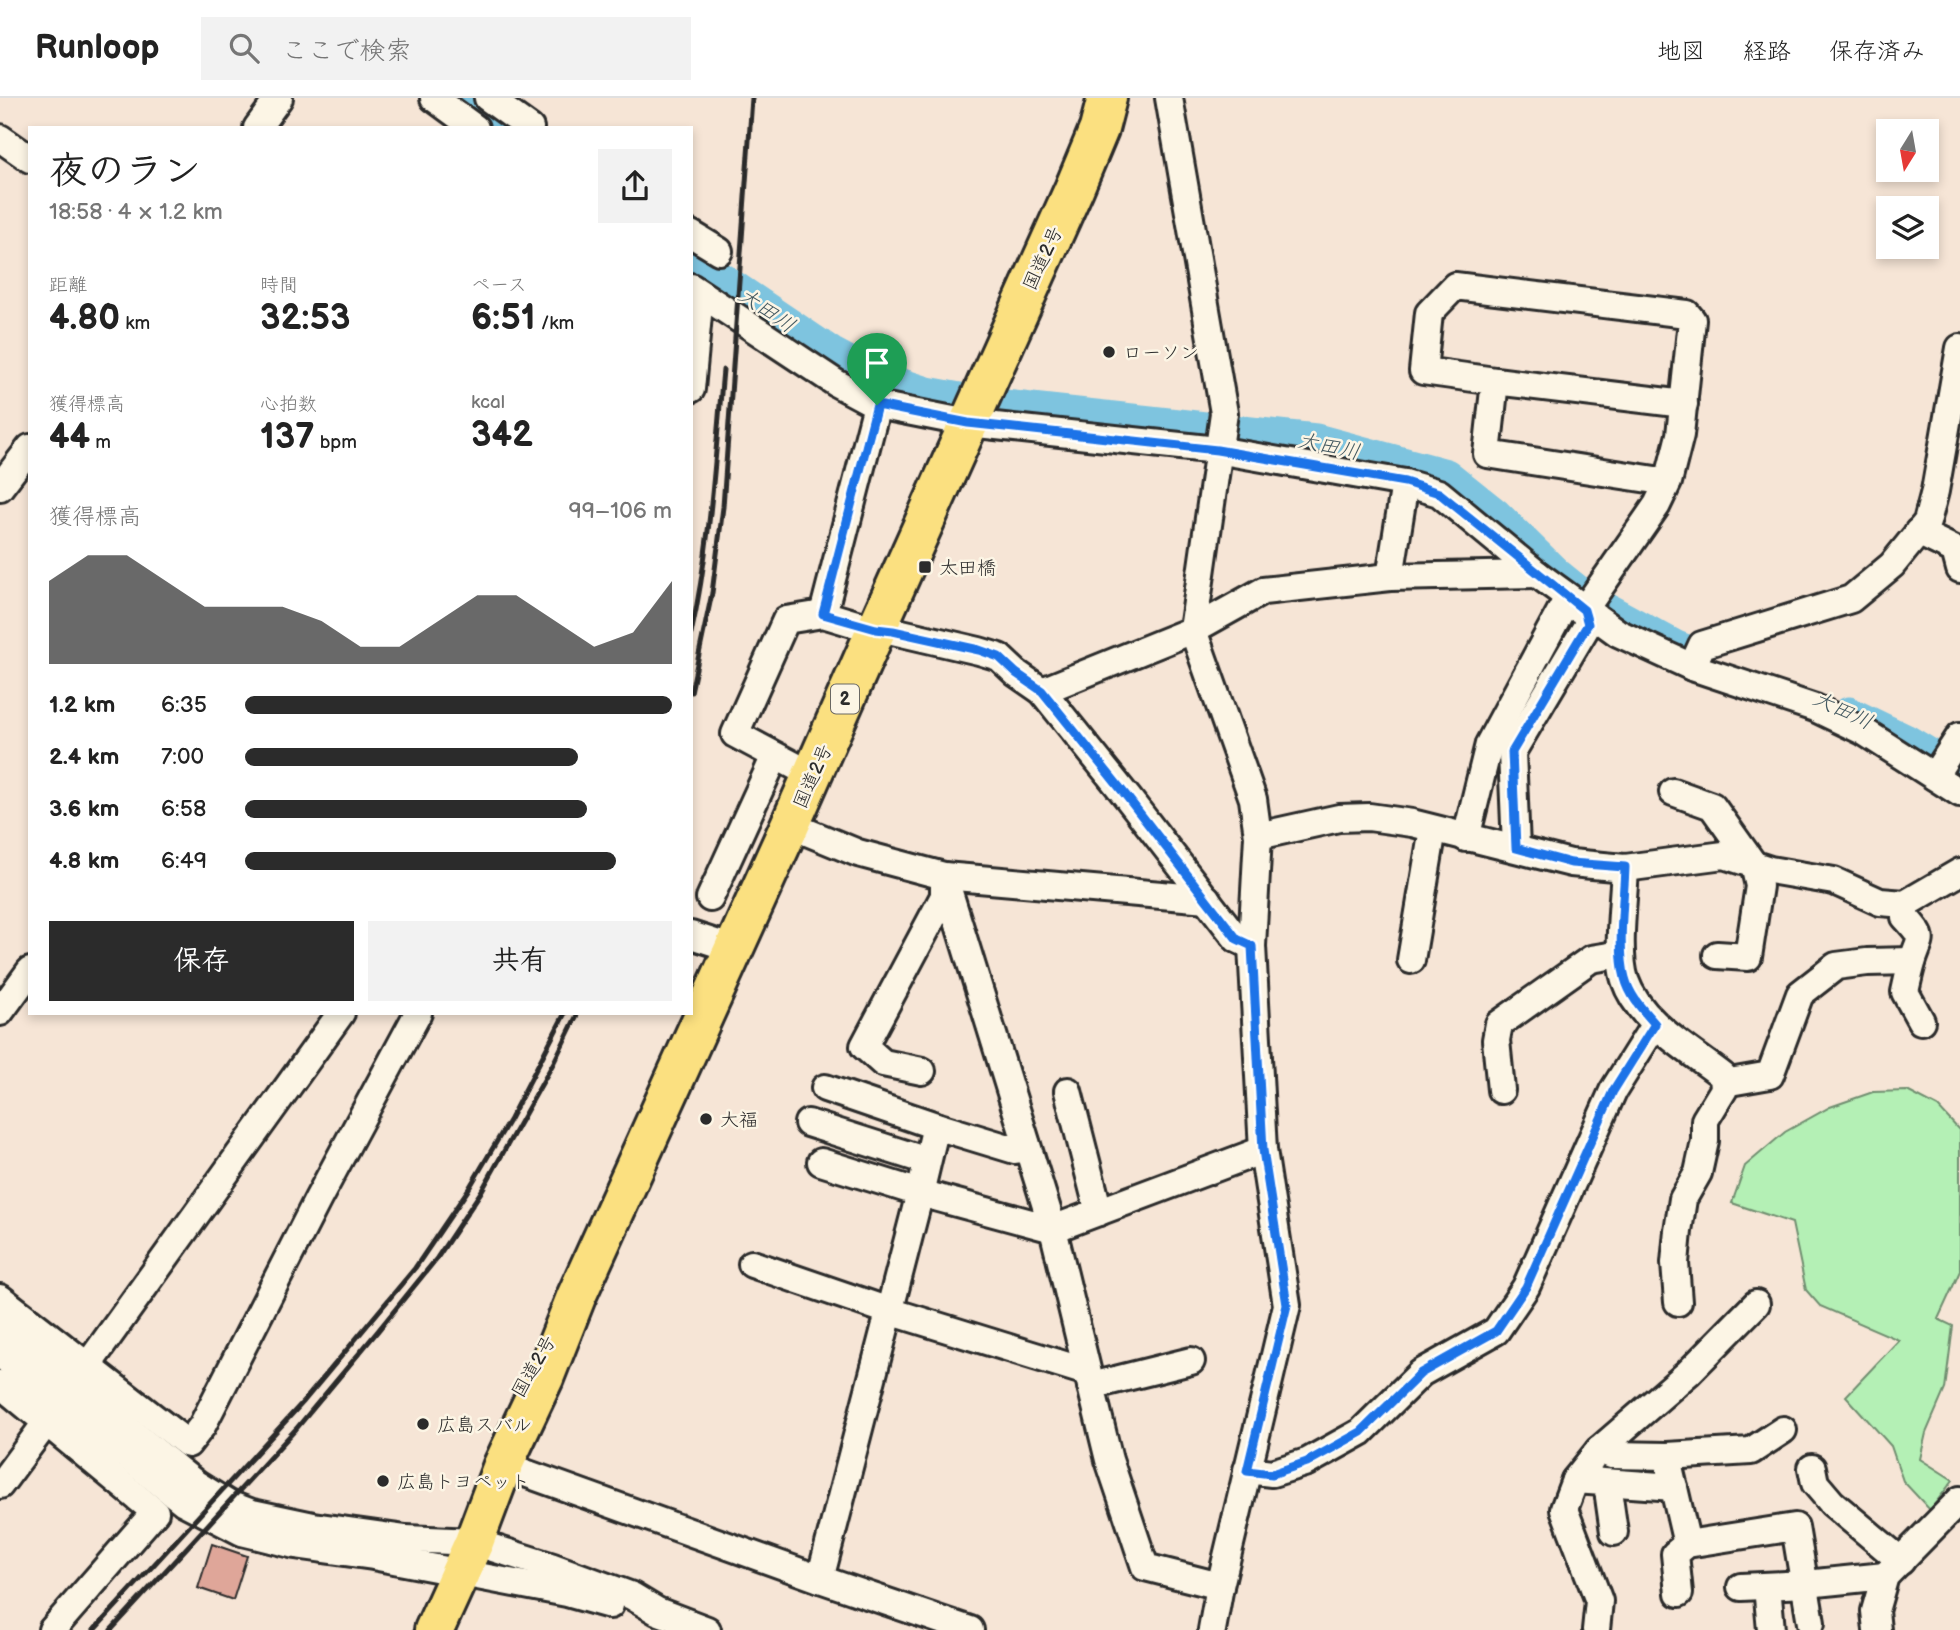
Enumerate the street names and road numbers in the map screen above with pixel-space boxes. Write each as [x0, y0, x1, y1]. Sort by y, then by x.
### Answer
street label: 国道2号 [1019, 223, 1068, 294]
road number: 2 [831, 684, 859, 714]
street label: 国道2号 [789, 741, 838, 812]
street label: 国道2号 [507, 1331, 561, 1402]

